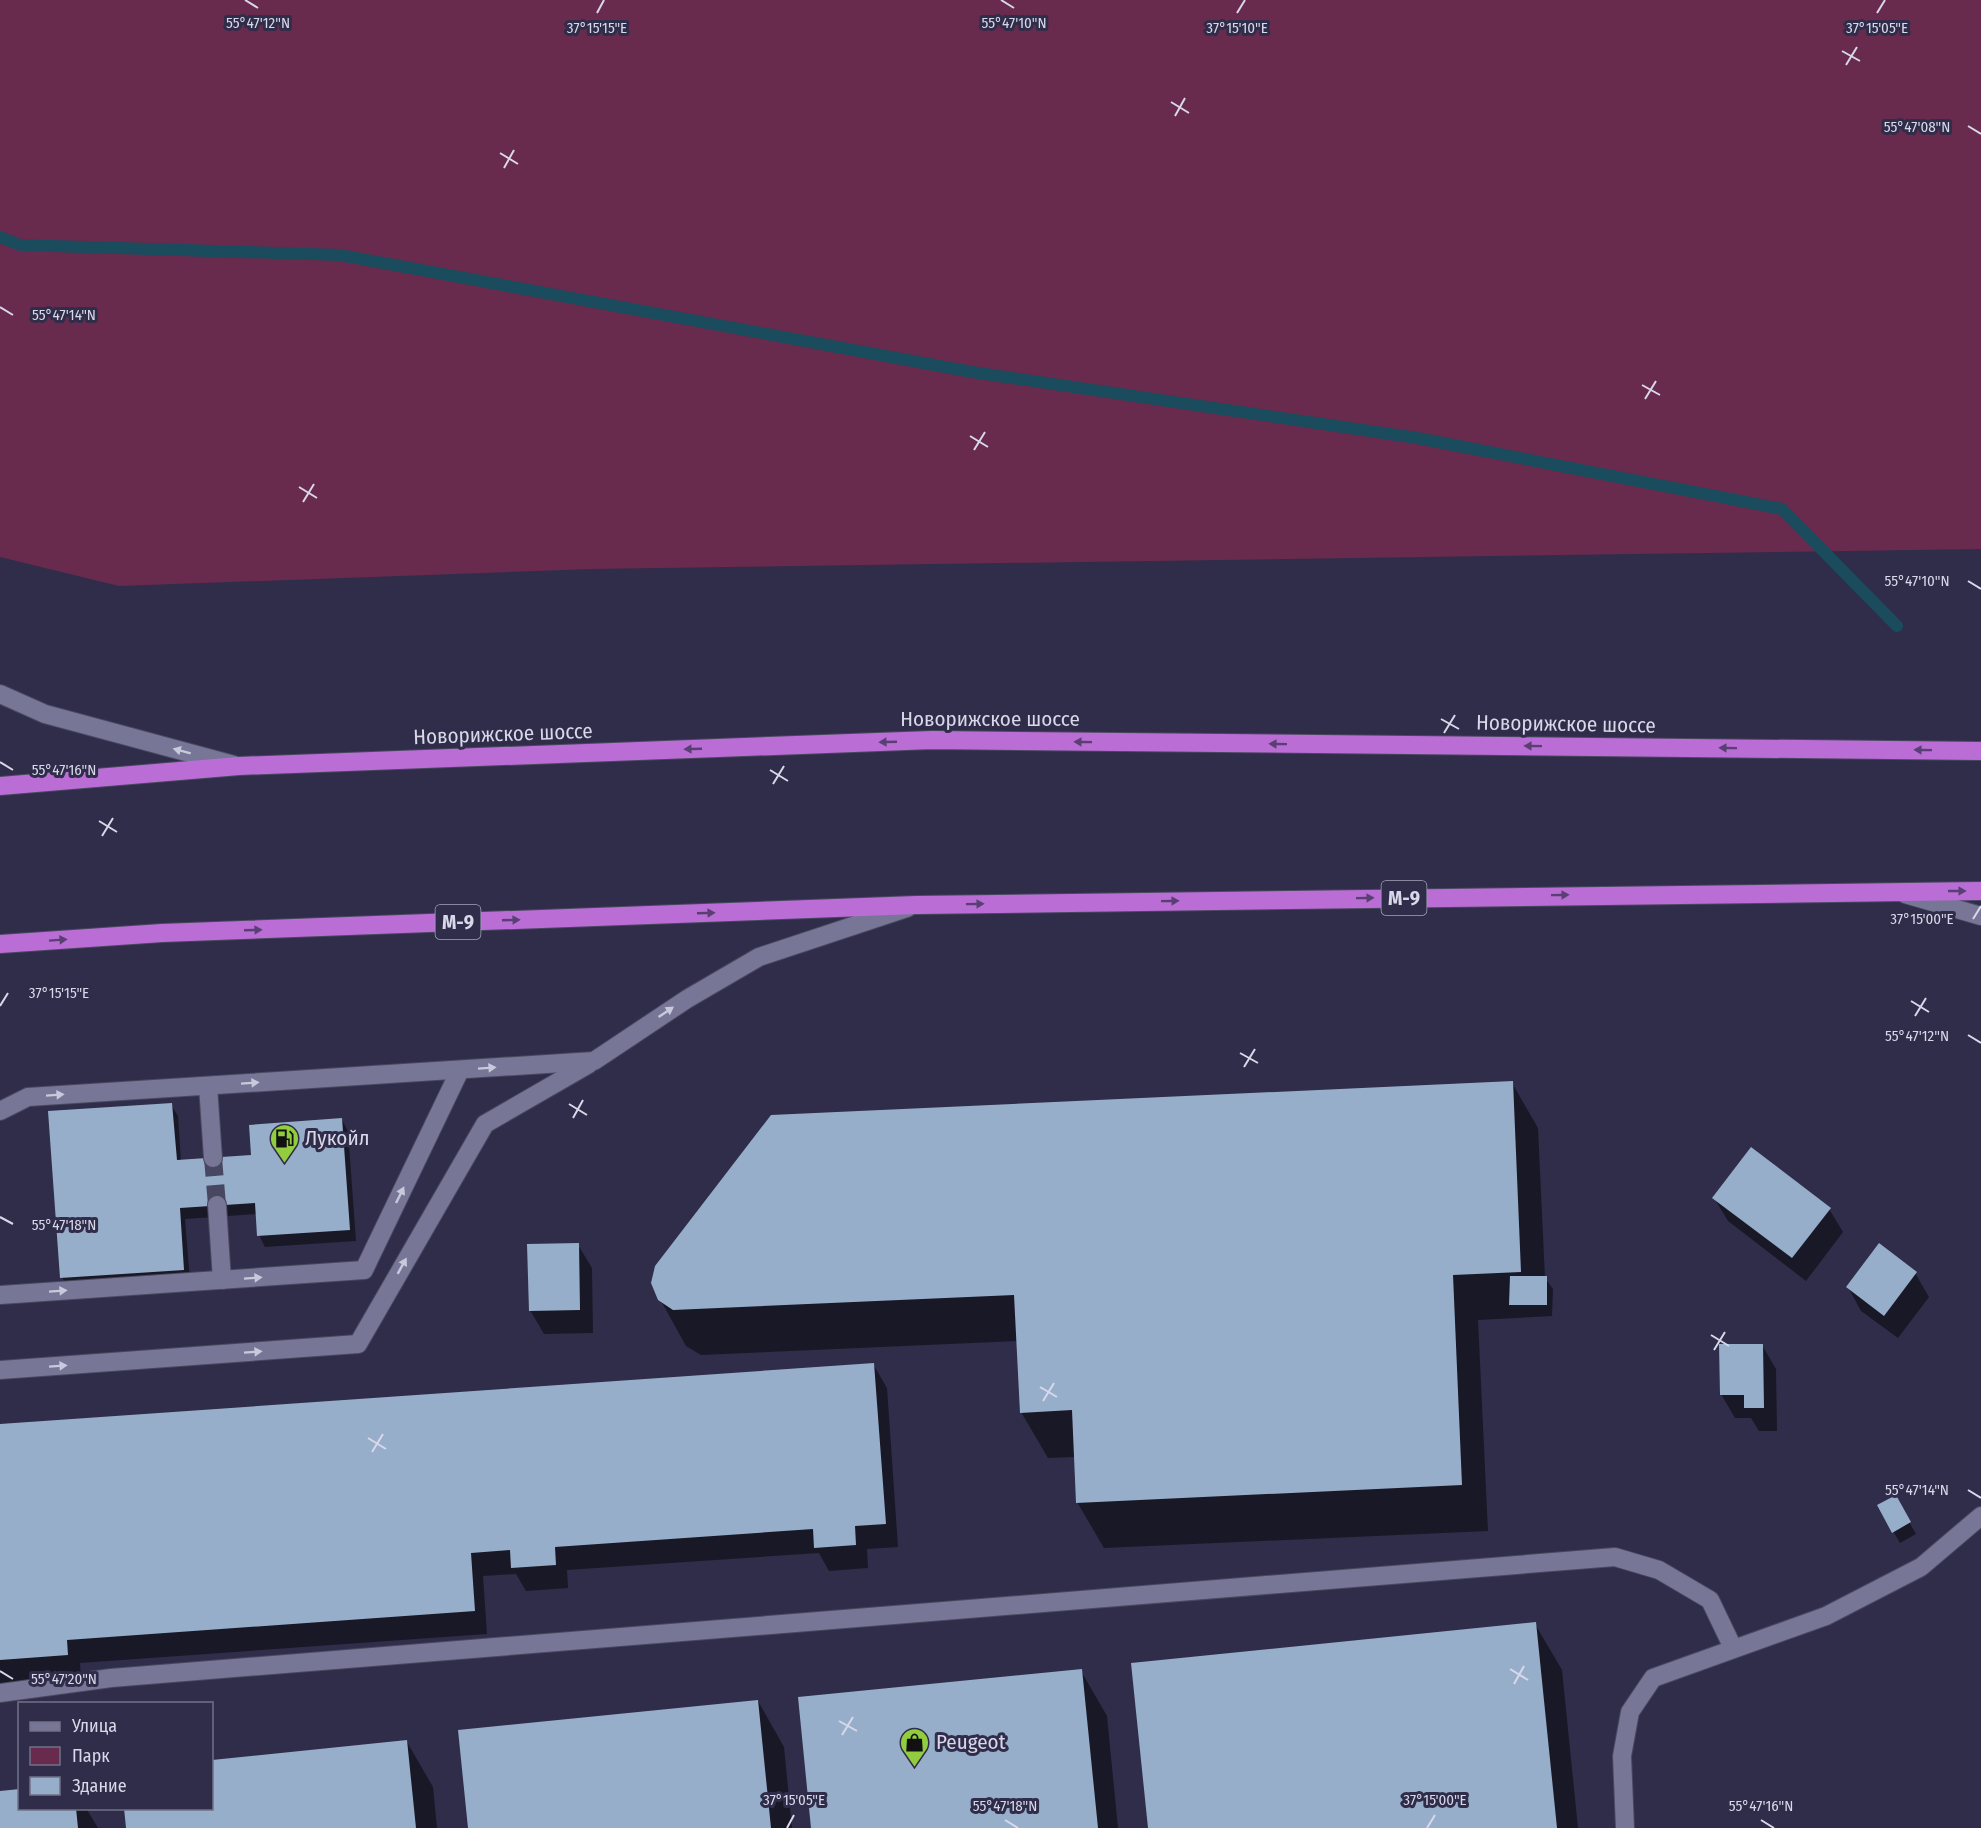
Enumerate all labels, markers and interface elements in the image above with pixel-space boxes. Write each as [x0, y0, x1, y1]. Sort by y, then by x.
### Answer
text: 55°47'12"N [226, 14, 290, 32]
text: 55°47'10"N [981, 14, 1047, 32]
text: 37°15'15"E [567, 19, 627, 37]
text: 37°15'10"E [1206, 19, 1268, 37]
text: 37°15'05"E [1846, 19, 1908, 37]
text: 55°47'08"N [1884, 118, 1950, 136]
text: 55°47'14"N [32, 306, 96, 324]
text: 55°47'10"N [1884, 572, 1950, 590]
street label: Новорижское шоссе [900, 706, 1080, 732]
street label: Новорижское шоссе [1476, 709, 1656, 739]
street label: Новорижское шоссе [413, 718, 593, 750]
one-way arrow [878, 737, 897, 747]
one-way arrow [1073, 737, 1092, 747]
one-way arrow [1268, 739, 1287, 749]
one-way arrow [1523, 741, 1542, 751]
one-way arrow [1718, 743, 1737, 753]
one-way arrow [683, 745, 702, 754]
one-way arrow [1913, 745, 1932, 755]
one-way arrow [173, 746, 191, 755]
text: 55°47'16"N [32, 761, 96, 779]
road number: М-9 [1382, 881, 1426, 915]
one-way arrow [1948, 886, 1967, 896]
one-way arrow [1551, 891, 1570, 900]
one-way arrow [1356, 893, 1375, 903]
one-way arrow [1161, 896, 1180, 906]
one-way arrow [966, 899, 985, 909]
road number: М-9 [436, 905, 480, 939]
one-way arrow [696, 908, 715, 917]
text: 37°15'00"E [1890, 910, 1954, 928]
one-way arrow [501, 915, 520, 925]
one-way arrow [244, 925, 263, 934]
one-way arrow [49, 936, 68, 945]
text: 37°15'15"E [29, 984, 89, 1002]
one-way arrow [658, 1007, 675, 1018]
text: 55°47'12"N [1885, 1027, 1949, 1045]
one-way arrow [477, 1063, 496, 1073]
one-way arrow [241, 1079, 260, 1088]
one-way arrow [46, 1091, 65, 1100]
fuel station icon: Лукойл [268, 1122, 300, 1164]
place label: Лукойл [305, 1125, 370, 1151]
one-way arrow [396, 1186, 405, 1203]
text: 55°47'18"N [32, 1216, 96, 1234]
one-way arrow [397, 1258, 407, 1275]
one-way arrow [243, 1273, 262, 1283]
one-way arrow [49, 1287, 68, 1296]
one-way arrow [243, 1347, 262, 1356]
one-way arrow [49, 1361, 68, 1370]
text: 55°47'14"N [1885, 1481, 1949, 1499]
text: 55°47'20"N [31, 1670, 97, 1688]
legend [18, 1702, 213, 1810]
text: Улица [71, 1715, 117, 1737]
shop icon: Peugeot [899, 1726, 931, 1768]
place label: Peugeot [936, 1729, 1006, 1755]
text: Парк [72, 1745, 110, 1767]
text: Здание [72, 1775, 127, 1797]
text: 37°15'05"E [763, 1791, 825, 1809]
text: 37°15'00"E [1403, 1791, 1467, 1809]
text: 55°47'18"N [973, 1797, 1037, 1815]
text: 55°47'16"N [1729, 1797, 1793, 1815]

